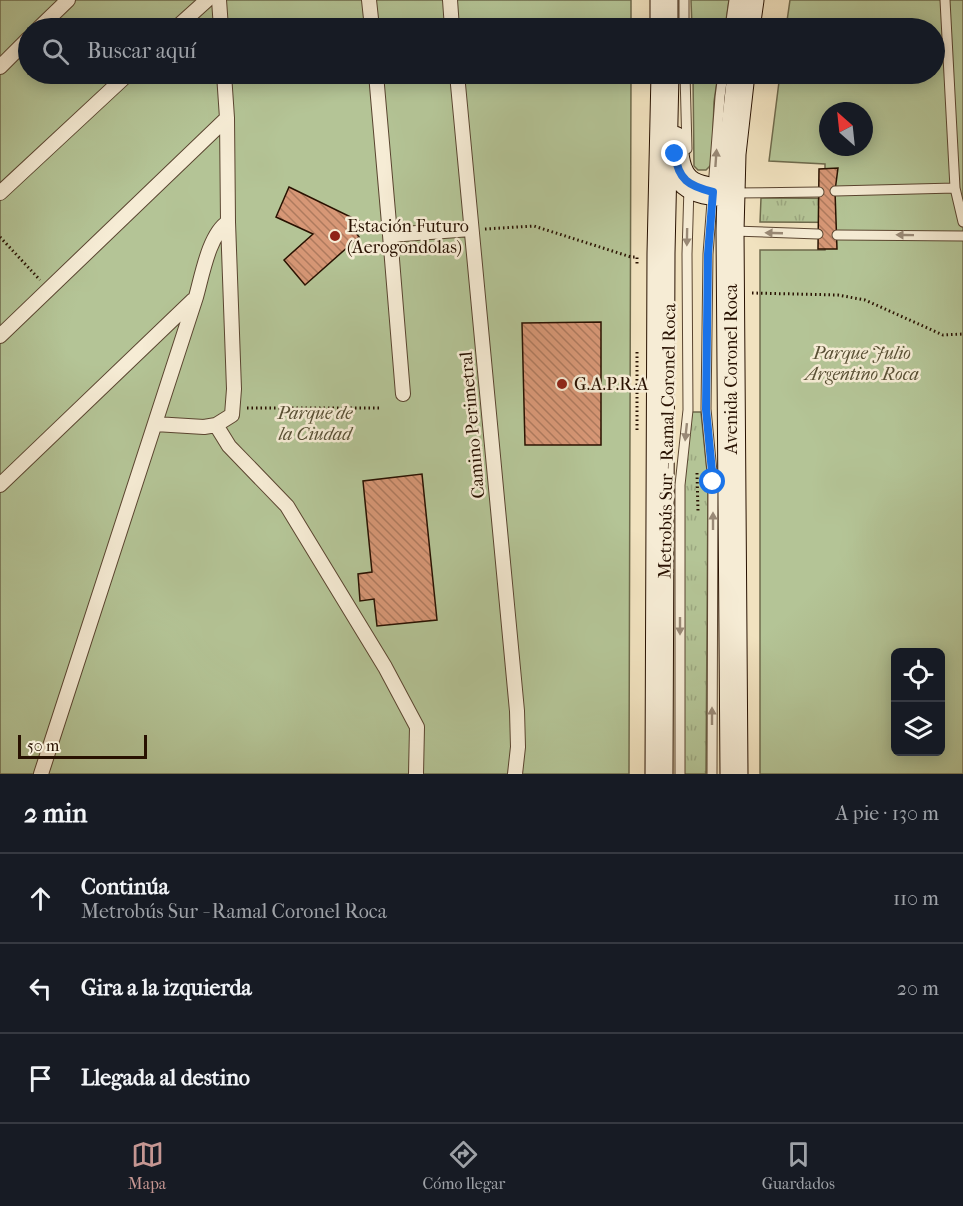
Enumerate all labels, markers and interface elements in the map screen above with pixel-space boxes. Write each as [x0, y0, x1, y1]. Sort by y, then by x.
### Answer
search box [18, 18, 945, 84]
icon: search [39, 35, 72, 68]
text: Buscar aquí [87, 38, 196, 64]
north arrow [819, 102, 873, 156]
route end [661, 140, 687, 166]
one-way arrow [711, 149, 720, 168]
place label: Estación Futuro (Aerogondolas) [347, 216, 469, 258]
one-way arrow [683, 227, 692, 246]
one-way arrow [765, 228, 784, 237]
marker: Estación Futuro (Aerogondolas) [328, 229, 342, 243]
one-way arrow [895, 230, 914, 240]
street label: Avenida Coronel Roca [721, 283, 742, 455]
street label: Metrobús Sur - Ramal Coronel Roca [655, 303, 680, 579]
park label: Parque Julio Argentino Roca [803, 343, 919, 385]
street label: Camino Perimetral [456, 351, 489, 499]
place label: G.A.P.R.A [574, 374, 649, 395]
marker: G.A.P.R.A [555, 377, 569, 391]
park label: Parque de la Ciudad [277, 403, 354, 445]
one-way arrow [681, 422, 690, 441]
route start [699, 468, 725, 494]
one-way arrow [708, 511, 718, 530]
one-way arrow [675, 617, 685, 636]
map controls [891, 648, 945, 756]
button: locate [891, 648, 945, 702]
button: layers [891, 702, 945, 756]
one-way arrow [708, 706, 717, 725]
scale bar [18, 732, 147, 760]
text: 50 m [27, 736, 59, 755]
text: 2 min [24, 798, 87, 829]
text: A pie · 130 m [835, 802, 939, 825]
text: Continúa [81, 874, 169, 900]
icon: ahead [24, 882, 57, 915]
text: 110 m [893, 887, 939, 910]
text: Metrobús Sur - Ramal Coronel Roca [81, 900, 387, 923]
icon: left [24, 972, 57, 1005]
text: Gira a la izquierda [81, 975, 252, 1001]
text: 20 m [897, 977, 939, 1000]
icon: arrive [24, 1062, 57, 1095]
text: Llegada al destino [81, 1065, 250, 1091]
tab: Mapa [128, 1138, 166, 1193]
tab: Cómo llegar [422, 1138, 505, 1193]
tab: Guardados [762, 1138, 835, 1193]

